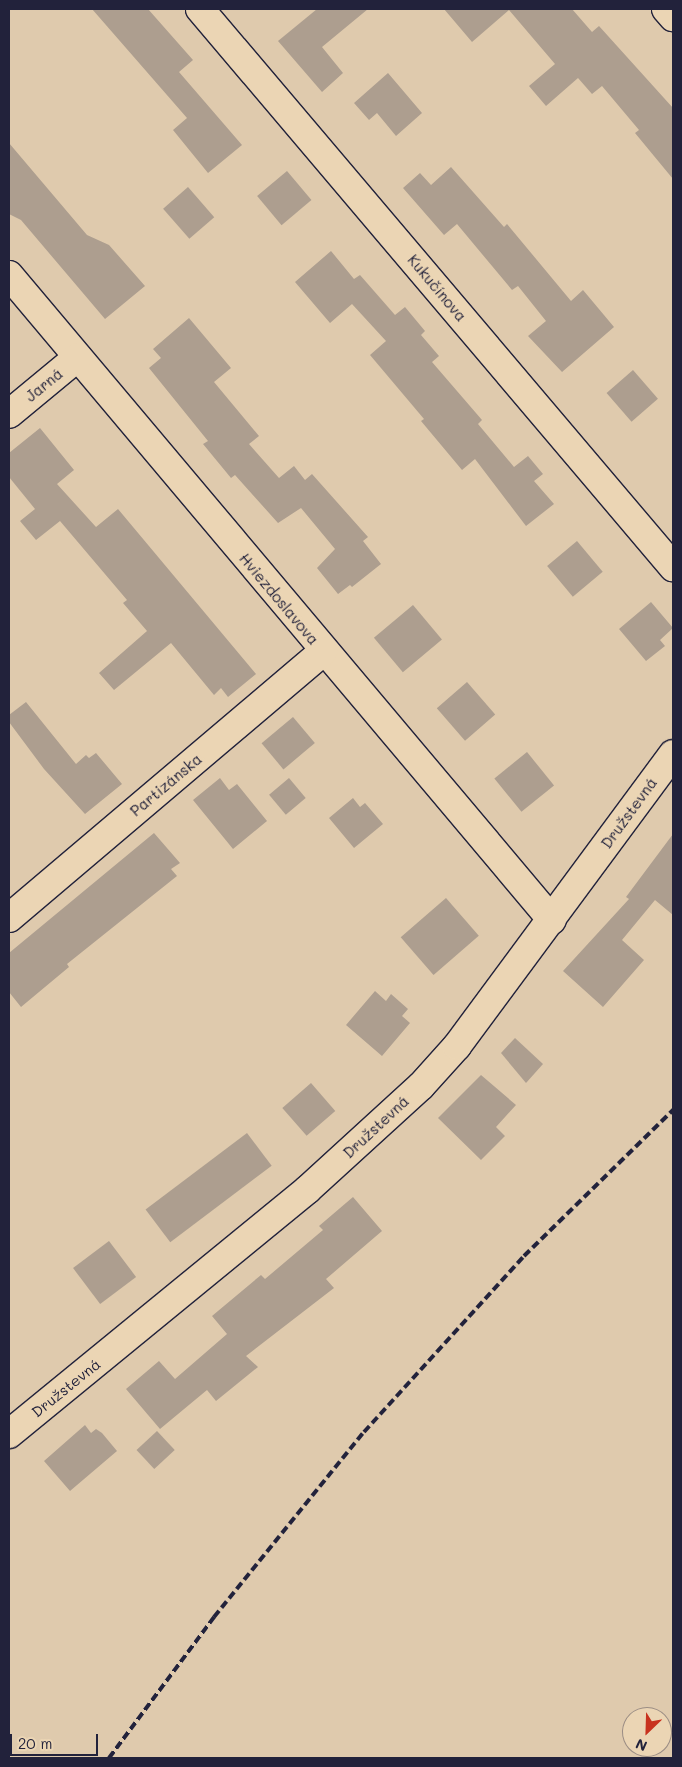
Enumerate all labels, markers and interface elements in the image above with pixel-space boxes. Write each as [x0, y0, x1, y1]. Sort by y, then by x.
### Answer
street label: Kukučínova [404, 251, 470, 325]
street label: Jarná [22, 365, 66, 405]
street label: Hviezdoslavova [236, 550, 322, 648]
street label: Partizánska [127, 750, 205, 820]
street label: Družstevná [597, 774, 661, 852]
street label: Družstevná [339, 1092, 413, 1162]
street label: Družstevná [28, 1355, 104, 1421]
north arrow [622, 1707, 672, 1757]
scale bar [12, 1724, 100, 1756]
text: 20 m [18, 1733, 52, 1753]
text: N [632, 1734, 650, 1756]

